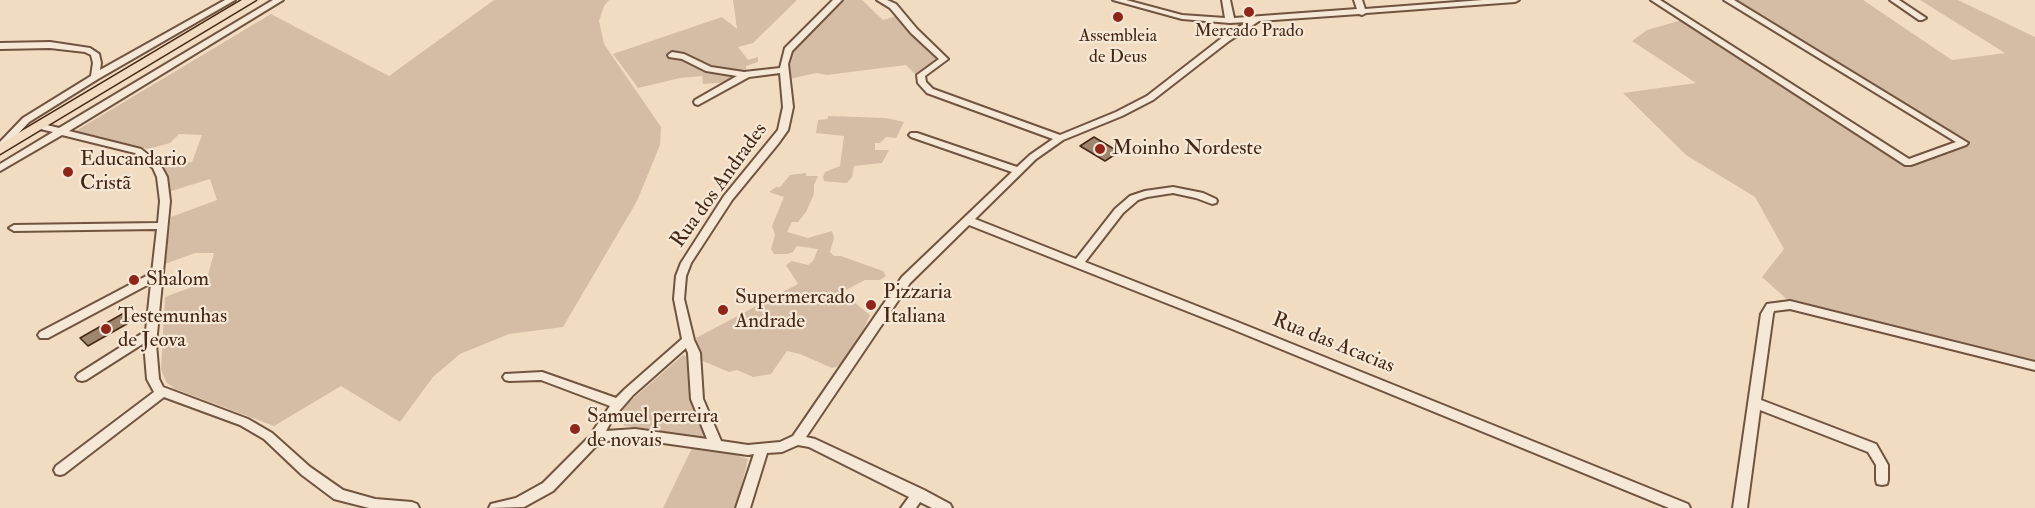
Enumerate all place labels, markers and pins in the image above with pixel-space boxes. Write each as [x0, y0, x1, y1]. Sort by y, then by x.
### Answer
marker: Mercado Prado [1242, 5, 1256, 19]
marker: Assembleia de Deus [1111, 10, 1125, 24]
place label: Mercado Prado [1194, 21, 1304, 43]
place label: Assembleia de Deus [1079, 26, 1157, 68]
place label: Moinho Nordeste [1112, 136, 1262, 162]
marker: Moinho Nordeste [1093, 142, 1107, 156]
place label: Educandario Cristã [80, 147, 187, 197]
marker: Educandario Cristã [61, 165, 75, 179]
place label: Shalom [146, 267, 209, 293]
marker: Shalom [127, 273, 141, 287]
place label: Pizzaria Italiana [883, 280, 952, 330]
place label: Supermercado Andrade [735, 285, 855, 335]
marker: Pizzaria Italiana [864, 298, 878, 312]
marker: Supermercado Andrade [716, 303, 730, 317]
place label: Testemunhas de Jeova [118, 304, 227, 354]
marker: Testemunhas de Jeova [99, 322, 113, 336]
place label: Samuel perreira de novais [587, 404, 719, 454]
marker: Samuel perreira de novais [568, 422, 582, 436]

